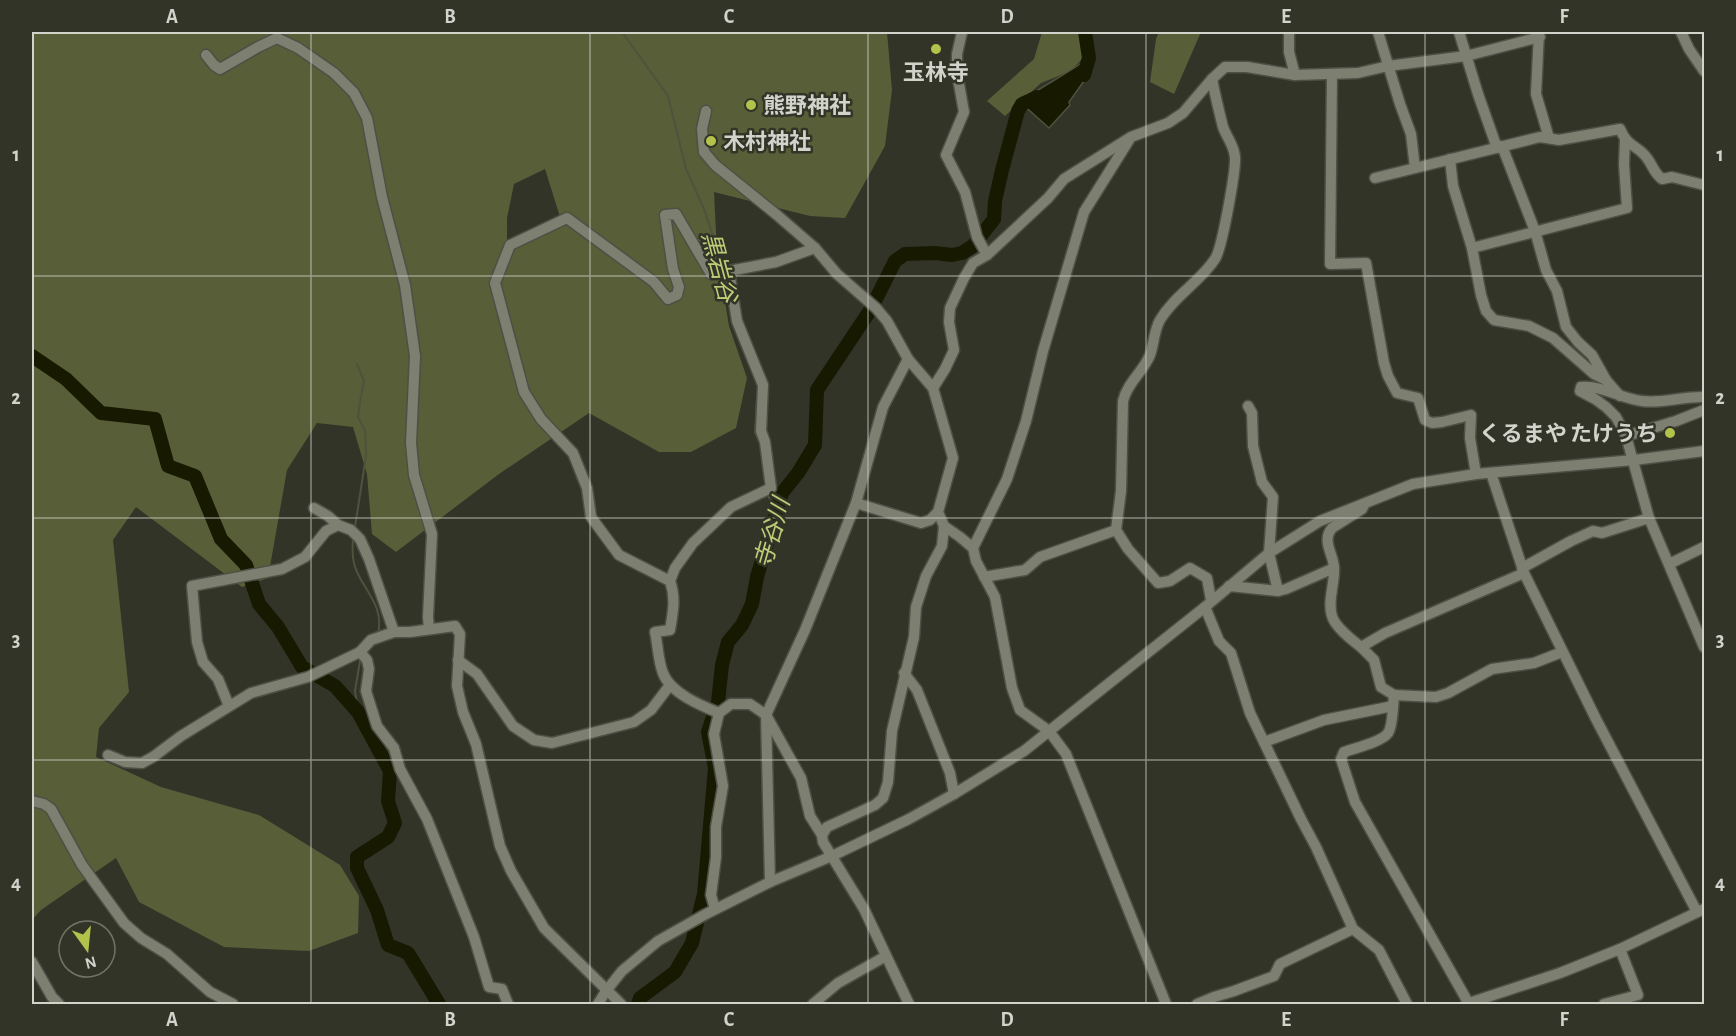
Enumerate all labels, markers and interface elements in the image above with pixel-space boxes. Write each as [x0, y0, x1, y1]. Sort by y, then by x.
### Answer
text: A [166, 7, 178, 27]
text: B [444, 7, 456, 27]
text: C [724, 7, 735, 27]
text: D [1000, 7, 1014, 27]
text: E [1281, 7, 1291, 27]
text: F [1559, 7, 1569, 27]
marker: 玉林寺 [929, 42, 943, 56]
place label: 玉林寺 [903, 61, 969, 84]
place label: 熊野神社 [763, 94, 851, 117]
marker: 熊野神社 [744, 98, 758, 112]
place label: 木村神社 [723, 130, 811, 153]
marker: 木村神社 [704, 134, 718, 148]
text: 1 [12, 145, 20, 165]
text: 1 [1716, 145, 1724, 165]
water label: 黒岩谷 [697, 229, 741, 307]
text: 2 [11, 388, 21, 408]
text: 2 [1715, 388, 1725, 408]
place label: くるまや たけうち [1479, 422, 1658, 445]
marker: くるまや たけうち [1663, 426, 1677, 440]
water label: 寺谷川 [750, 492, 795, 571]
text: 3 [12, 630, 20, 650]
text: 3 [1716, 630, 1724, 650]
text: 4 [11, 873, 21, 893]
text: 4 [1715, 873, 1725, 893]
north arrow [57, 919, 117, 979]
text: N [83, 953, 98, 972]
text: A [166, 1010, 178, 1030]
text: B [444, 1010, 456, 1030]
text: C [724, 1010, 735, 1030]
text: D [1000, 1010, 1014, 1030]
text: E [1281, 1010, 1291, 1030]
text: F [1559, 1010, 1569, 1030]

